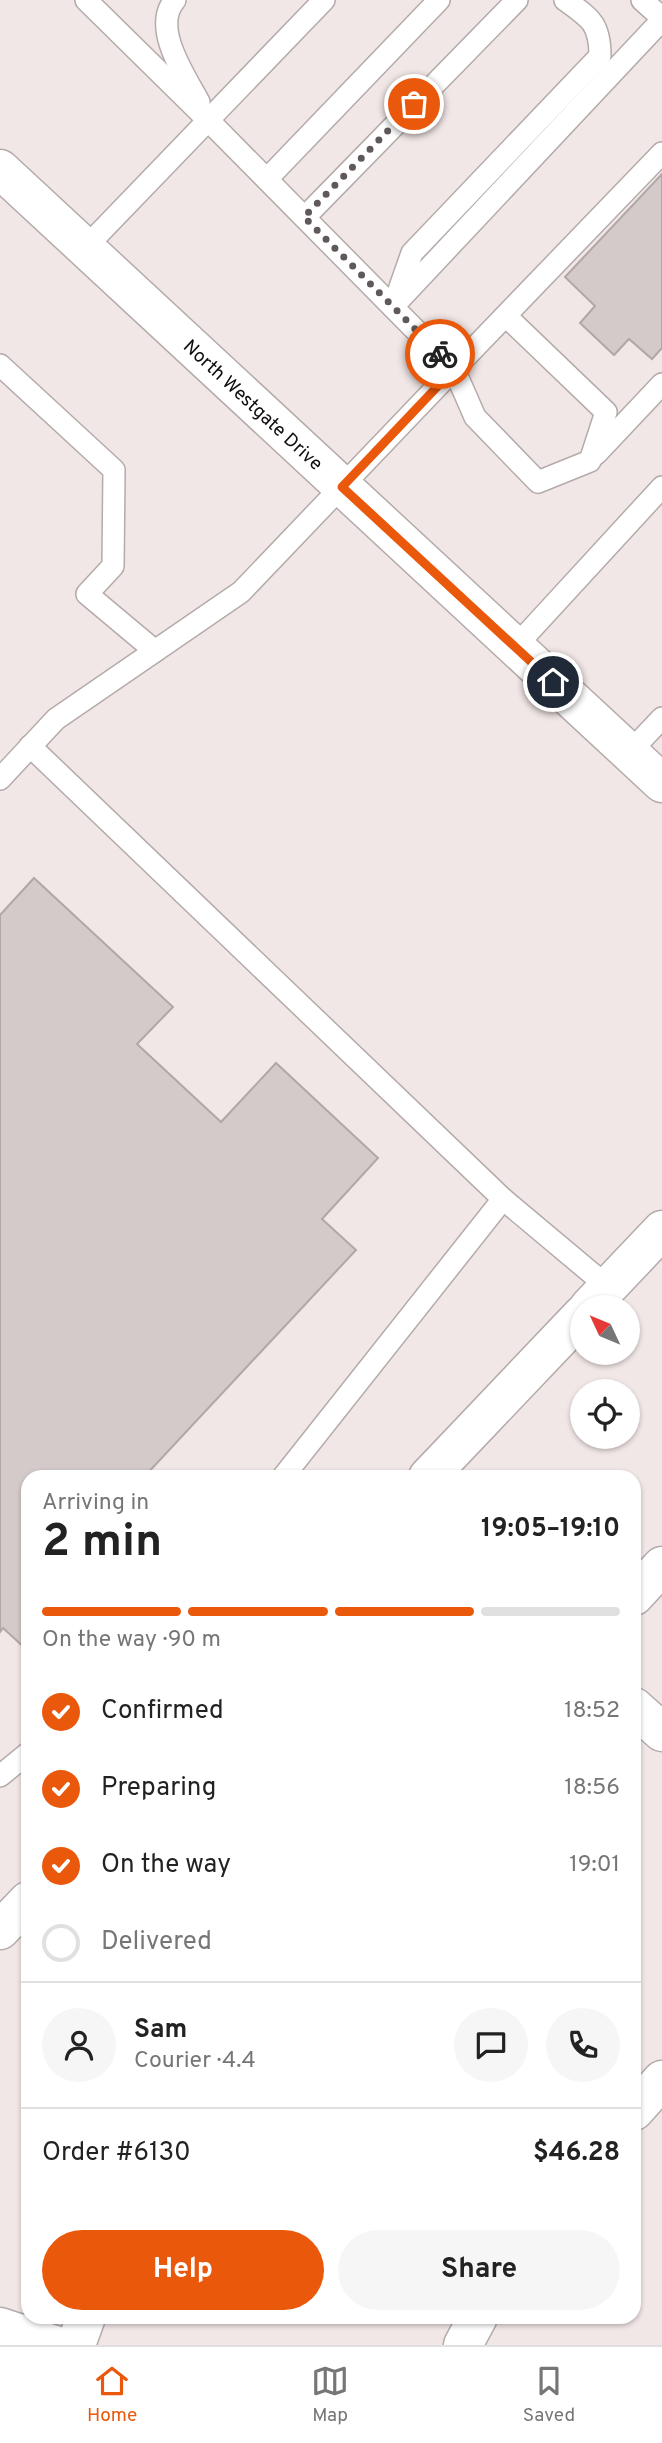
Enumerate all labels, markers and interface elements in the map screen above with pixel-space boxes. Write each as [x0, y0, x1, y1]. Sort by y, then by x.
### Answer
pin [384, 74, 444, 134]
icon: bag [395, 85, 433, 123]
courier [405, 319, 475, 389]
street label: North Westgate Drive [177, 335, 327, 476]
icon: bike [421, 335, 459, 373]
pin [523, 652, 583, 712]
icon: home [534, 663, 572, 701]
north arrow [570, 1295, 640, 1365]
map controls [570, 1295, 640, 1449]
button: locate [570, 1379, 640, 1449]
text: Arriving in [42, 1489, 149, 1518]
text: 19:05–19:10 [481, 1513, 620, 1546]
text: 2 min [42, 1514, 162, 1573]
text: On the way · 90 m [42, 1626, 221, 1655]
icon: check [42, 1693, 80, 1731]
text: Confirmed [101, 1695, 224, 1728]
text: 18:52 [564, 1697, 620, 1726]
icon: check [42, 1770, 80, 1808]
text: Preparing [101, 1772, 216, 1805]
text: 18:56 [564, 1774, 620, 1803]
icon: check [42, 1847, 80, 1885]
text: On the way [101, 1849, 231, 1882]
text: 19:01 [569, 1851, 620, 1880]
text: Delivered [101, 1926, 212, 1959]
button: person [42, 2008, 116, 2082]
button: chat [454, 2008, 528, 2082]
button: phone [546, 2008, 620, 2082]
text: Sam [134, 2014, 187, 2047]
text: Courier · 4.4 [134, 2047, 256, 2076]
text: Order #6130 [42, 2137, 191, 2170]
text: $46.28 [533, 2137, 620, 2170]
button: Help [42, 2230, 324, 2310]
button: Share [338, 2230, 620, 2310]
tab: Home [87, 2362, 137, 2428]
tab: Map [311, 2362, 349, 2428]
tab: Saved [523, 2362, 575, 2428]

